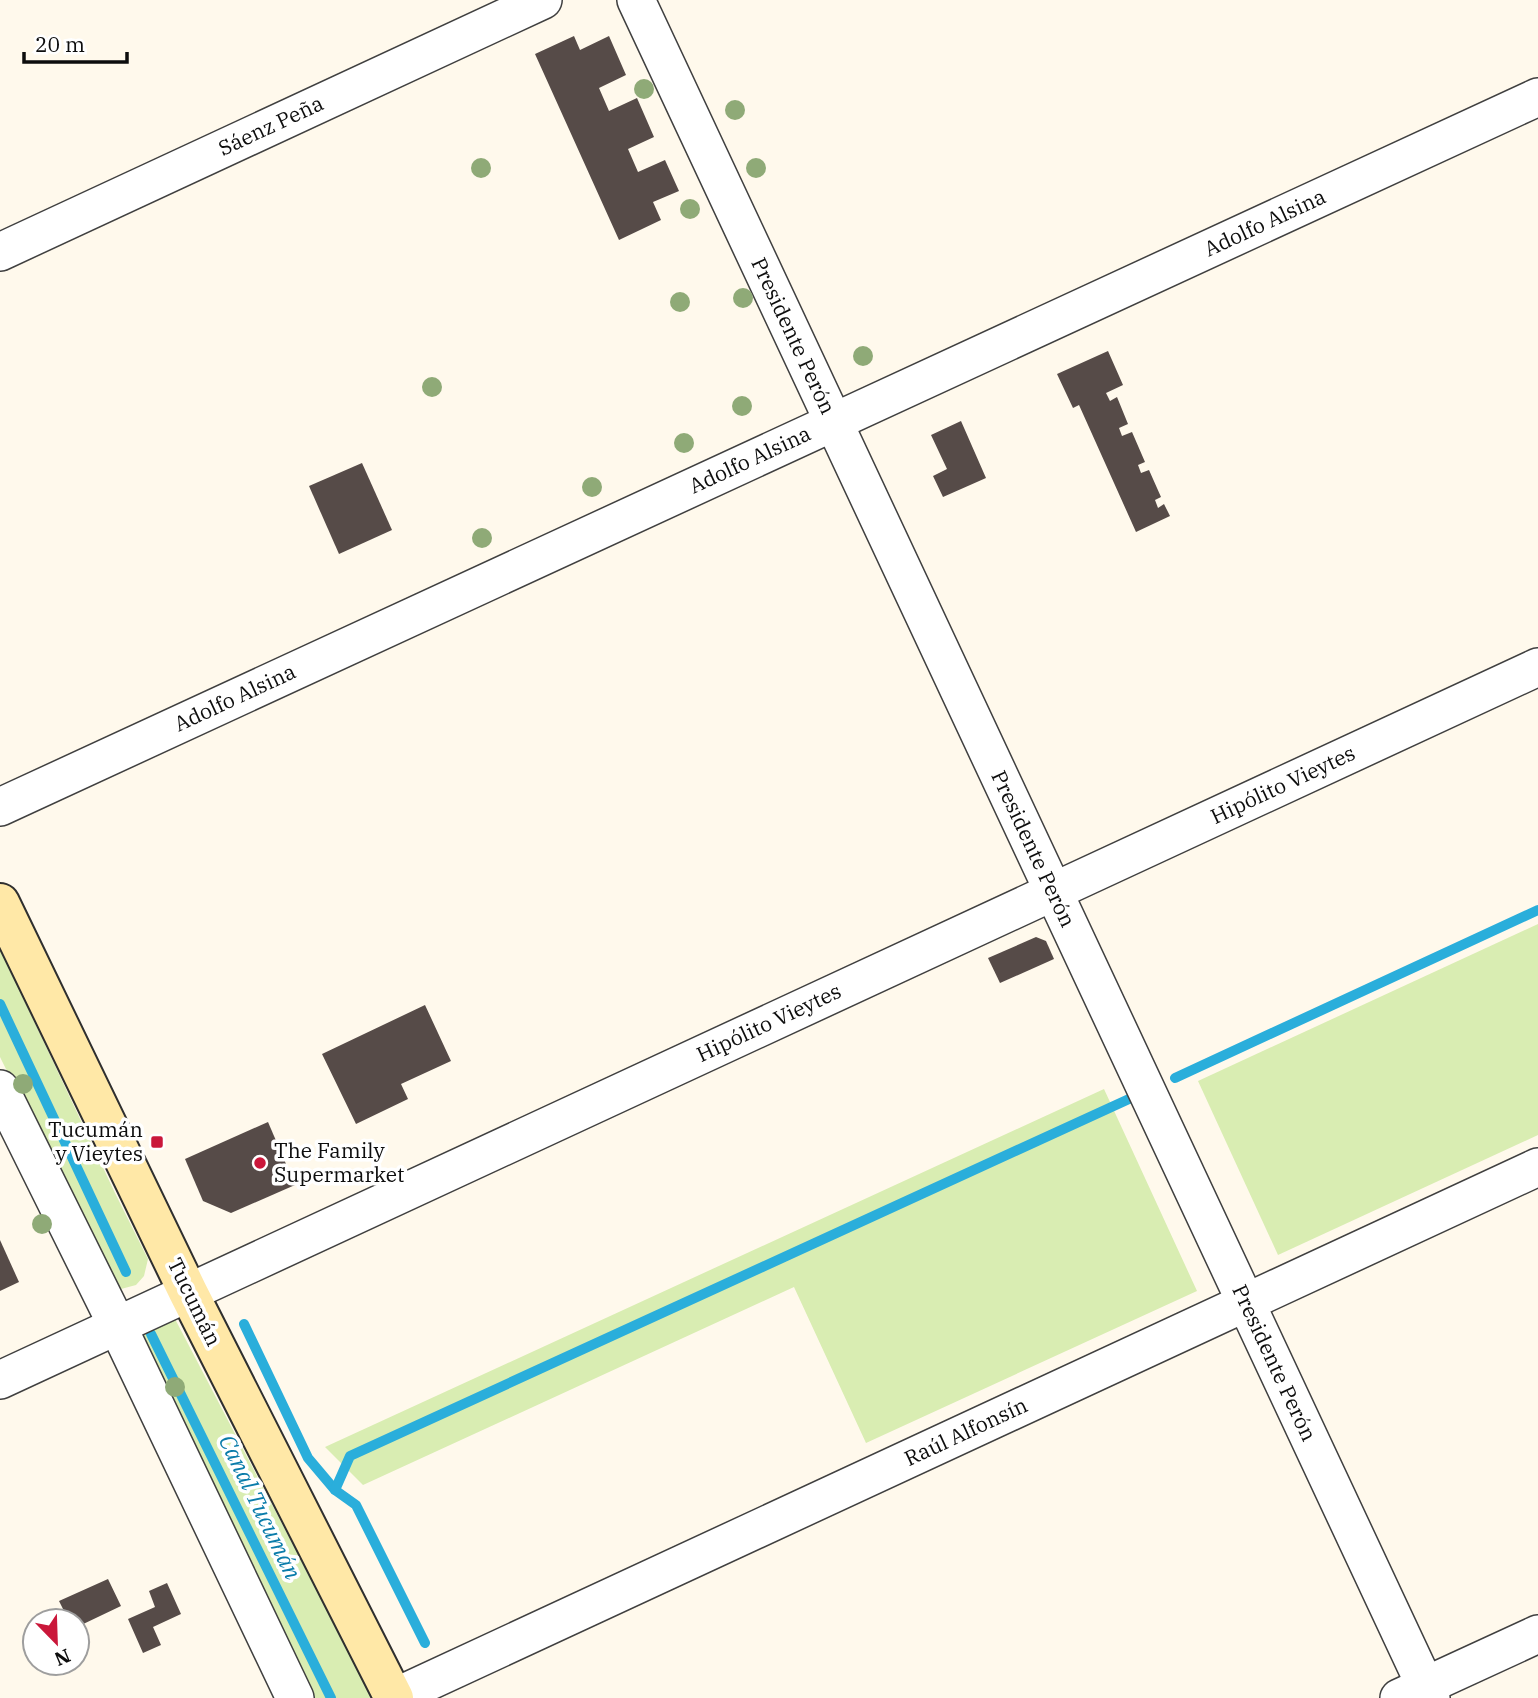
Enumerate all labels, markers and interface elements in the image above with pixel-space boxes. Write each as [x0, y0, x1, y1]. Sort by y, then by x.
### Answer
scale bar [24, 21, 128, 65]
text: 20 m [35, 30, 85, 58]
street label: Sáenz Peña [214, 89, 328, 162]
street label: Adolfo Alsina [1199, 182, 1330, 263]
street label: Presidente Perón [745, 253, 842, 418]
street label: Adolfo Alsina [684, 419, 815, 500]
street label: Adolfo Alsina [169, 657, 300, 738]
street label: Hipólito Vieytes [1206, 738, 1359, 830]
street label: Presidente Perón [985, 766, 1082, 931]
street label: Hipólito Vieytes [692, 976, 845, 1068]
place label: Tucumán y Vieytes [48, 1115, 143, 1167]
marker: Tucumán y Vieytes [149, 1134, 165, 1150]
place label: The Family Supermarket [274, 1136, 404, 1188]
marker: The Family Supermarket [252, 1155, 268, 1171]
street label: Tucumán [161, 1253, 228, 1350]
street label: Presidente Perón [1226, 1280, 1323, 1445]
street label: Raúl Alfonsín [900, 1390, 1032, 1472]
water label: Canal Tucumán [213, 1429, 309, 1584]
north arrow [21, 1607, 91, 1677]
text: N [51, 1644, 74, 1672]

